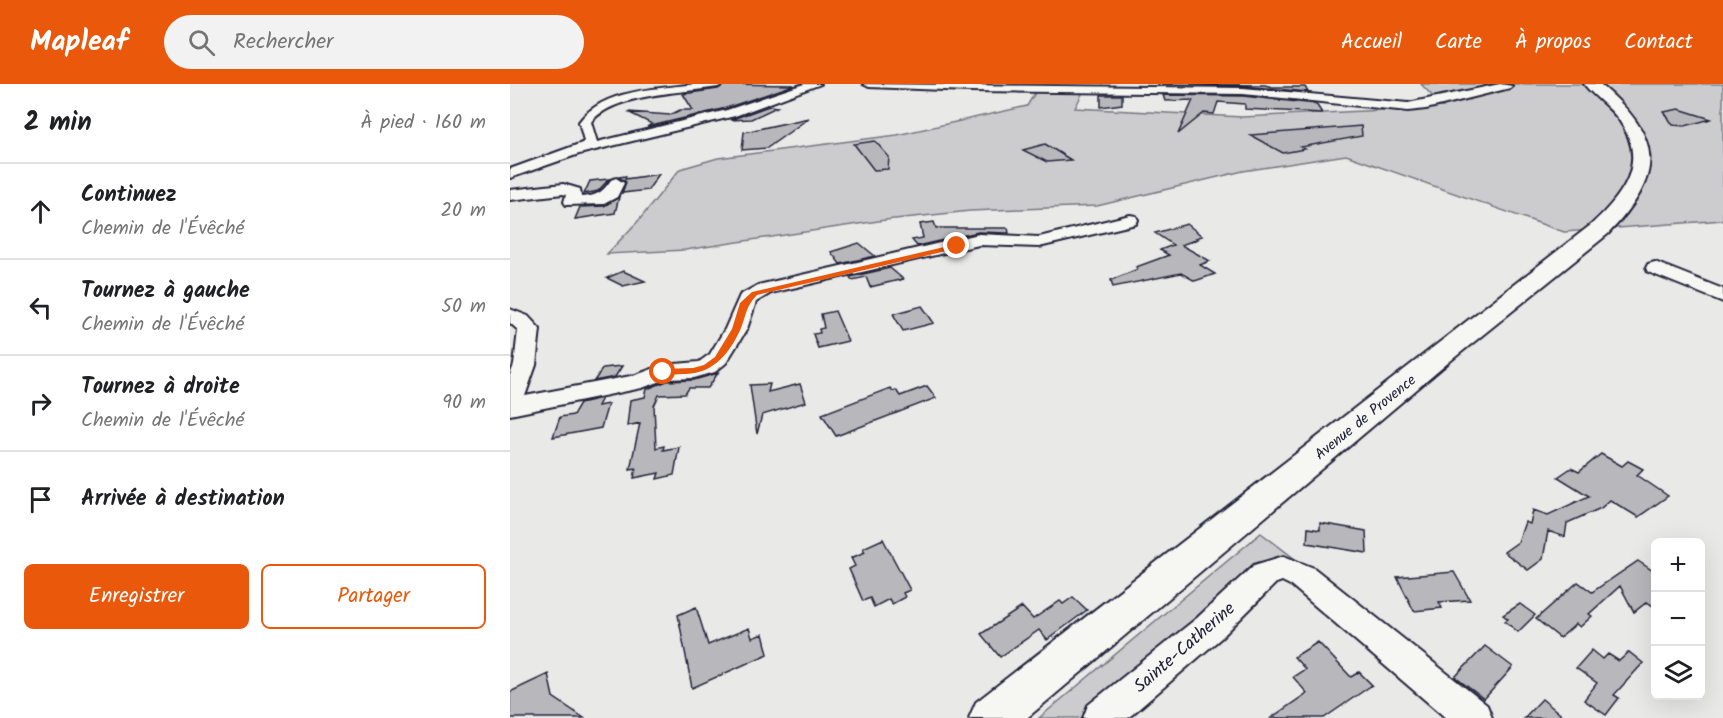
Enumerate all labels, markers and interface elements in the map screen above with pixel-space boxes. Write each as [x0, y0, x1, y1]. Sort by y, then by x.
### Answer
search box [164, 15, 584, 69]
text: Mapleaf [30, 20, 128, 65]
text: Rechercher [233, 25, 333, 60]
icon: search [185, 26, 218, 59]
text: Accueil [1341, 26, 1402, 59]
text: Carte [1435, 26, 1482, 59]
text: À propos [1515, 26, 1591, 59]
text: Contact [1624, 26, 1693, 59]
text: 2 min [24, 102, 92, 144]
text: À pied · 160 m [360, 107, 486, 139]
text: Continuez [81, 178, 177, 213]
icon: ahead [24, 195, 57, 228]
text: 20 m [440, 195, 486, 227]
text: Chemin de l'Évêché [81, 213, 244, 245]
route end [943, 232, 969, 258]
text: Tournez à gauche [81, 274, 250, 309]
icon: left [24, 291, 57, 324]
text: 50 m [441, 291, 486, 323]
text: Chemin de l'Évêché [81, 309, 244, 341]
route start [649, 358, 675, 384]
street label: Avenue de Provence [1310, 369, 1422, 466]
text: Tournez à droite [81, 370, 240, 405]
icon: right [24, 387, 57, 420]
text: 90 m [442, 387, 486, 419]
text: Chemin de l'Évêché [81, 405, 244, 437]
text: Arrivée à destination [81, 482, 285, 517]
icon: arrive [24, 483, 57, 516]
map controls [1651, 538, 1705, 700]
button: + [1651, 538, 1705, 592]
button: Enregistrer [24, 564, 249, 629]
button: Partager [261, 564, 486, 629]
button: − [1651, 592, 1705, 646]
street label: Sainte-Catherine [1128, 595, 1242, 701]
button: layers [1651, 646, 1705, 700]

